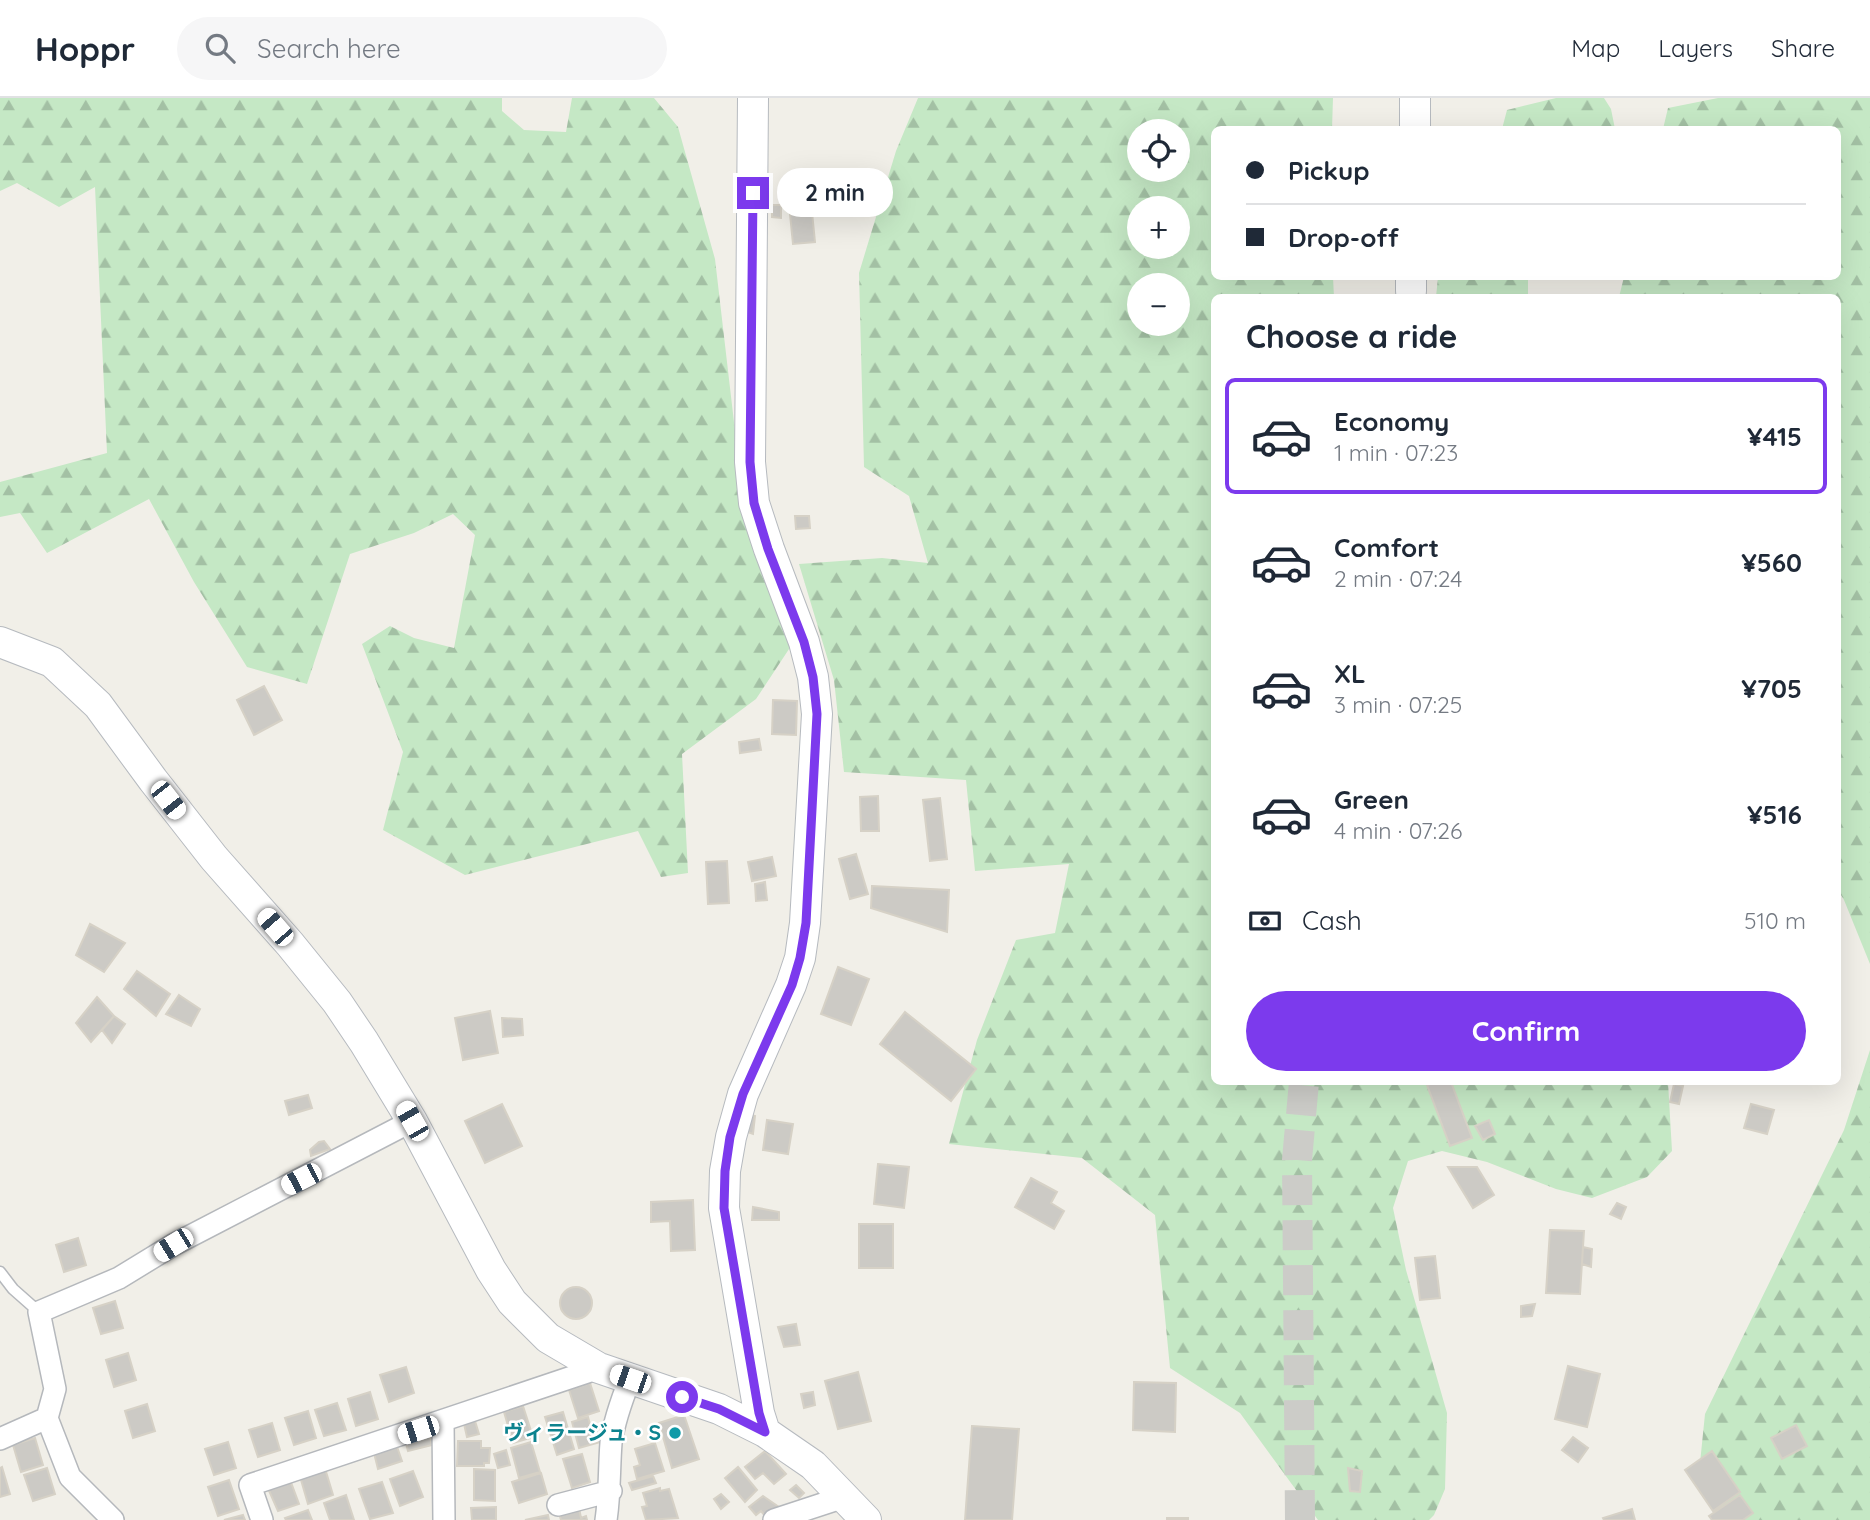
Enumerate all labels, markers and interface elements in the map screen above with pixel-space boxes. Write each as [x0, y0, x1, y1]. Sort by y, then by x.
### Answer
search box [177, 17, 667, 80]
text: Hoppr [35, 28, 135, 69]
icon: search [201, 29, 239, 67]
text: Search here [257, 32, 401, 65]
text: Map [1571, 33, 1620, 63]
text: Layers [1658, 33, 1733, 63]
text: Share [1771, 33, 1835, 63]
map controls [1127, 119, 1190, 336]
button: locate [1127, 119, 1190, 182]
text: Pickup [1288, 154, 1370, 187]
callout: 2 min [778, 168, 893, 217]
route end [737, 177, 769, 209]
text: 2 min [805, 178, 865, 207]
button: + [1127, 196, 1190, 259]
text: Drop-off [1288, 221, 1399, 254]
button: − [1127, 273, 1190, 336]
text: Choose a ride [1246, 316, 1458, 356]
icon: car [1250, 405, 1313, 468]
text: Economy [1334, 405, 1449, 438]
text: ¥415 [1747, 420, 1802, 453]
text: 1 min · 07:23 [1334, 438, 1458, 467]
icon: car [1250, 531, 1313, 594]
text: Comfort [1334, 531, 1439, 564]
text: ¥560 [1741, 546, 1802, 579]
text: 2 min · 07:24 [1334, 564, 1462, 593]
icon: car [1250, 657, 1313, 720]
text: XL [1334, 657, 1366, 690]
text: ¥705 [1741, 672, 1802, 705]
text: 3 min · 07:25 [1334, 690, 1462, 719]
car [147, 777, 190, 823]
icon: car [1250, 783, 1313, 846]
text: Green [1334, 783, 1409, 816]
text: ¥516 [1747, 798, 1802, 831]
text: 4 min · 07:26 [1334, 816, 1462, 845]
icon: cash [1246, 902, 1284, 940]
car [254, 904, 297, 950]
text: Cash [1302, 904, 1362, 937]
text: 510 m [1744, 906, 1806, 935]
button: Confirm [1246, 991, 1806, 1071]
car [393, 1098, 432, 1144]
car [278, 1160, 325, 1198]
car [150, 1225, 197, 1265]
car [607, 1362, 654, 1396]
route start [666, 1381, 698, 1413]
car [395, 1414, 442, 1446]
place label: ヴィラージュ・S [503, 1419, 661, 1445]
marker: ヴィラージュ・S [667, 1425, 683, 1441]

